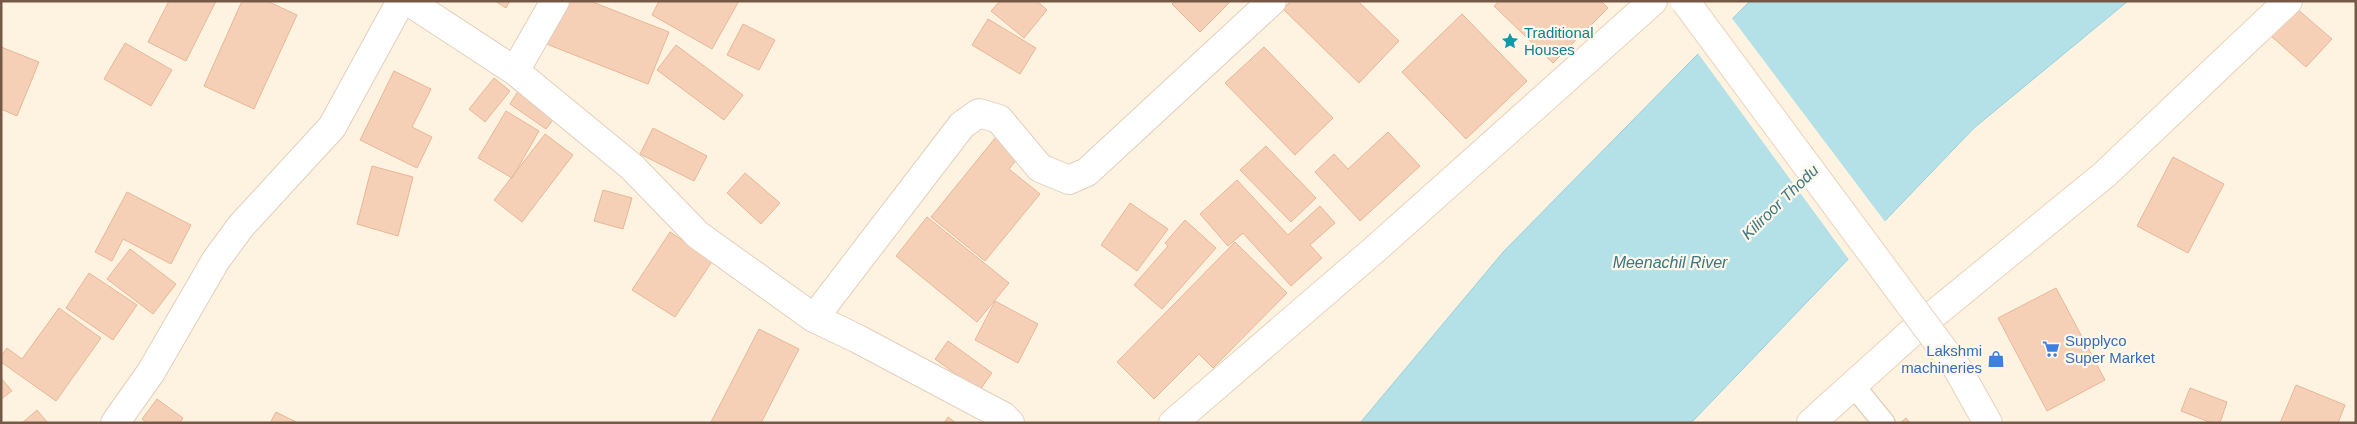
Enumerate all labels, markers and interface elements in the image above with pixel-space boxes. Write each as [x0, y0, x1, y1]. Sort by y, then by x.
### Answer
place label: Traditional Houses [1524, 24, 1593, 58]
place icon: Traditional Houses [1500, 31, 1520, 51]
water label: Kiliroor Thodu [1738, 161, 1822, 243]
water label: Meenachil River [1613, 254, 1728, 271]
place label: Supplyco Super Market [2065, 332, 2156, 366]
supermarket icon: Supplyco Super Market [2041, 339, 2061, 359]
place label: Lakshmi machineries [1901, 342, 1982, 376]
shop icon: Lakshmi machineries [1986, 349, 2006, 369]

